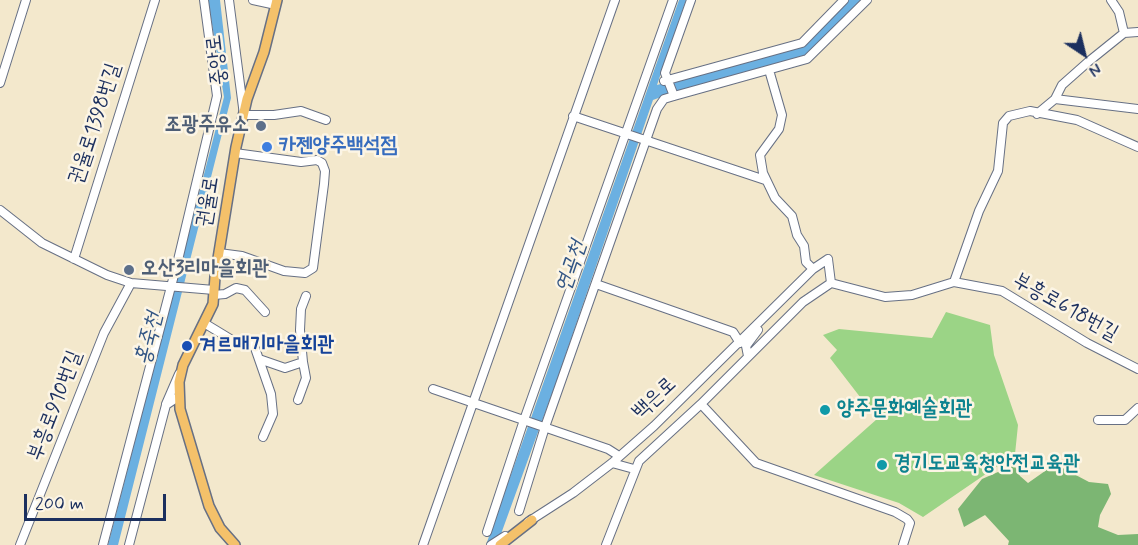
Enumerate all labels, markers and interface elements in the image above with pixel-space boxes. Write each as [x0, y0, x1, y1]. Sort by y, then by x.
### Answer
north arrow [1054, 24, 1114, 84]
street label: 중앙로 [202, 33, 234, 87]
text: N [1084, 57, 1105, 81]
street label: 권율로1398번길 [65, 60, 127, 188]
place label: 조광주유소 [165, 113, 249, 139]
marker: 조광주유소 [254, 119, 268, 133]
place label: 카젠양주백석점 [279, 134, 397, 160]
marker: 카젠양주백석점 [260, 140, 274, 154]
street label: 권율로 [193, 175, 225, 229]
water label: 연곡천 [551, 238, 593, 296]
place label: 오산3리마을회관 [141, 257, 269, 283]
marker: 오산3리마을회관 [122, 263, 136, 277]
street label: 부흥로618번길 [1008, 269, 1122, 347]
water label: 홍죽천 [131, 310, 169, 368]
place label: 겨르매기마을회관 [199, 333, 334, 359]
marker: 겨르매기마을회관 [180, 339, 194, 353]
street label: 부흥로910번길 [23, 347, 89, 465]
street label: 백은로 [628, 372, 682, 426]
place label: 양주문화예술회관 [837, 397, 972, 423]
marker: 양주문화예술회관 [818, 403, 832, 417]
place label: 경기도교육청안전교육관 [894, 452, 1080, 478]
marker: 경기도교육청안전교육관 [875, 458, 889, 472]
scale bar [27, 482, 170, 520]
text: 200 m [35, 492, 84, 516]

